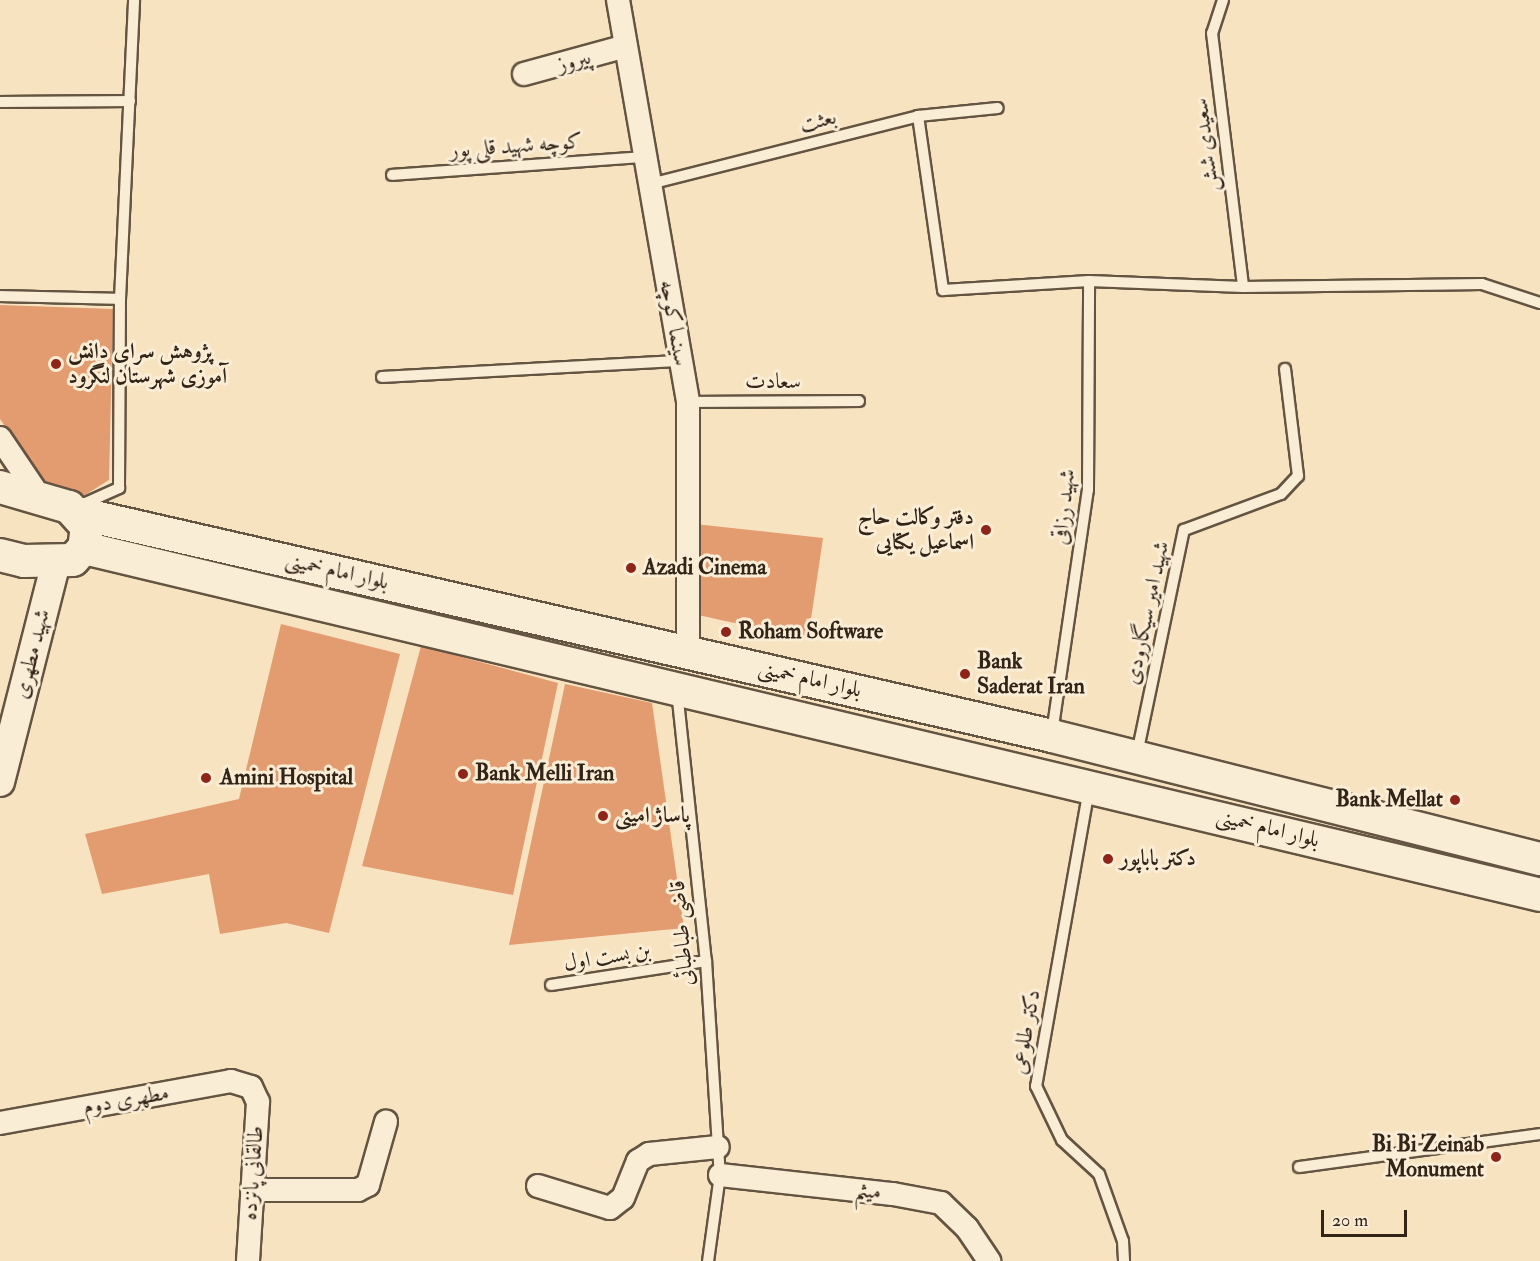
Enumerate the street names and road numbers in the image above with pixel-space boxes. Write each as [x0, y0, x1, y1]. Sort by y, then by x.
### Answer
street label: پیروز [554, 44, 594, 78]
street label: سعیدی شش [1187, 97, 1225, 193]
street label: بعثت [797, 104, 839, 138]
street label: کوچه شهید قلی پور [449, 128, 583, 164]
street label: سینما کوچه [653, 278, 695, 368]
street label: سعادت [745, 369, 801, 395]
street label: شهید رزاقی [1047, 468, 1081, 546]
street label: شهید امیر سیگارودی [1119, 539, 1175, 687]
street label: بلوار امام خمینی [283, 546, 391, 596]
street label: شهید مطهری [8, 606, 56, 702]
street label: بلوار امام خمینی [756, 654, 864, 704]
street label: بلوار امام خمینی [1214, 802, 1322, 854]
street label: قاضی طباطبائی [664, 879, 700, 987]
street label: بن بست اول [562, 937, 652, 977]
street label: دکتر طلوعی [1006, 988, 1046, 1076]
street label: مطهری دوم [81, 1079, 171, 1121]
street label: طالقانی پانزده [237, 1125, 269, 1221]
street label: میثم [854, 1177, 882, 1205]

